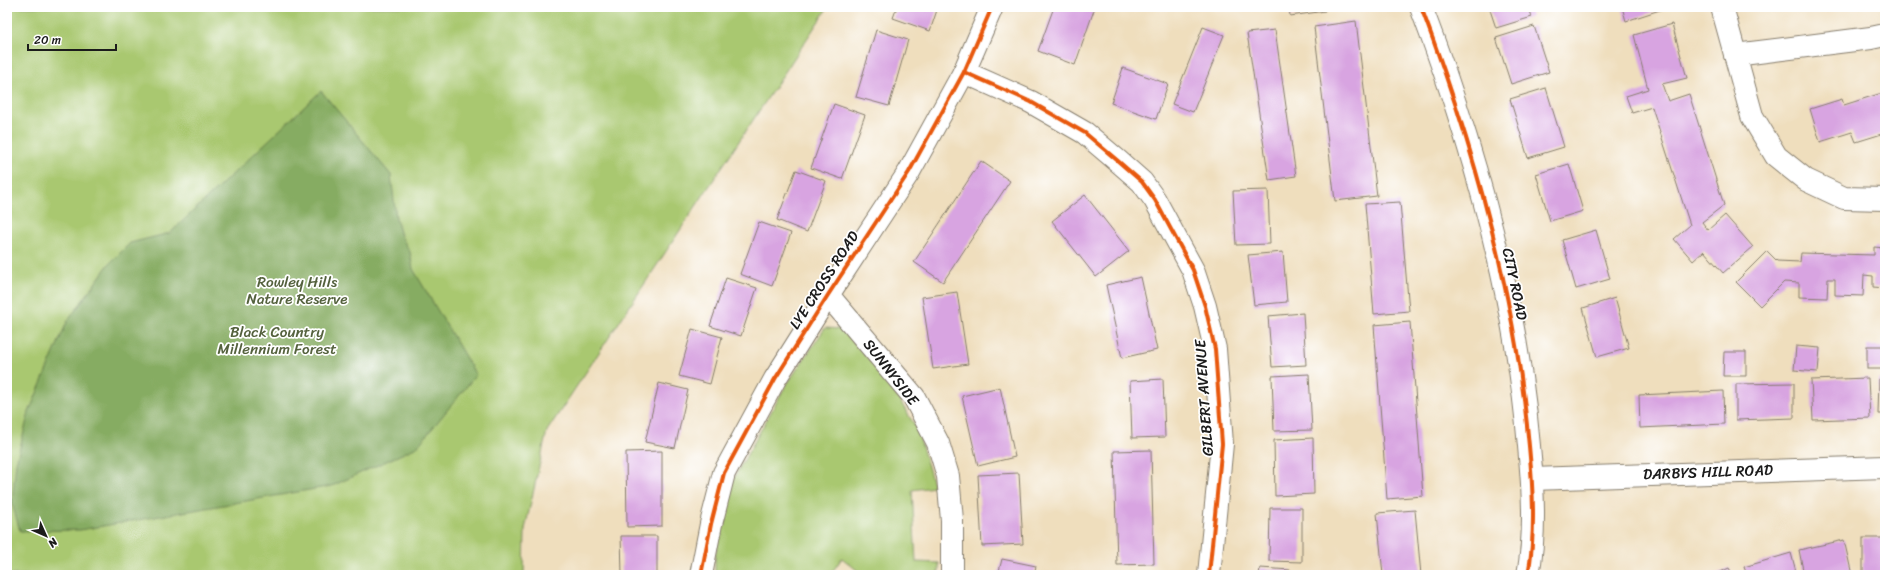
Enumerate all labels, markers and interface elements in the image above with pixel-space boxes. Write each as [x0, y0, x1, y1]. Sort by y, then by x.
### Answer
scale bar [28, 26, 116, 52]
text: 20 m [34, 29, 61, 51]
street label: LYE CROSS ROAD [782, 225, 866, 335]
street label: CITY ROAD [1495, 246, 1535, 322]
park label: Rowley Hills Nature Reserve [247, 269, 347, 312]
park label: Black Country Millennium Forest [217, 319, 337, 362]
street label: SUNNYSIDE [856, 333, 927, 412]
street label: GILBERT AVENUE [1187, 337, 1221, 457]
street label: DARBYS HILL ROAD [1643, 457, 1773, 487]
north arrow [26, 516, 66, 556]
text: N [43, 533, 63, 552]

